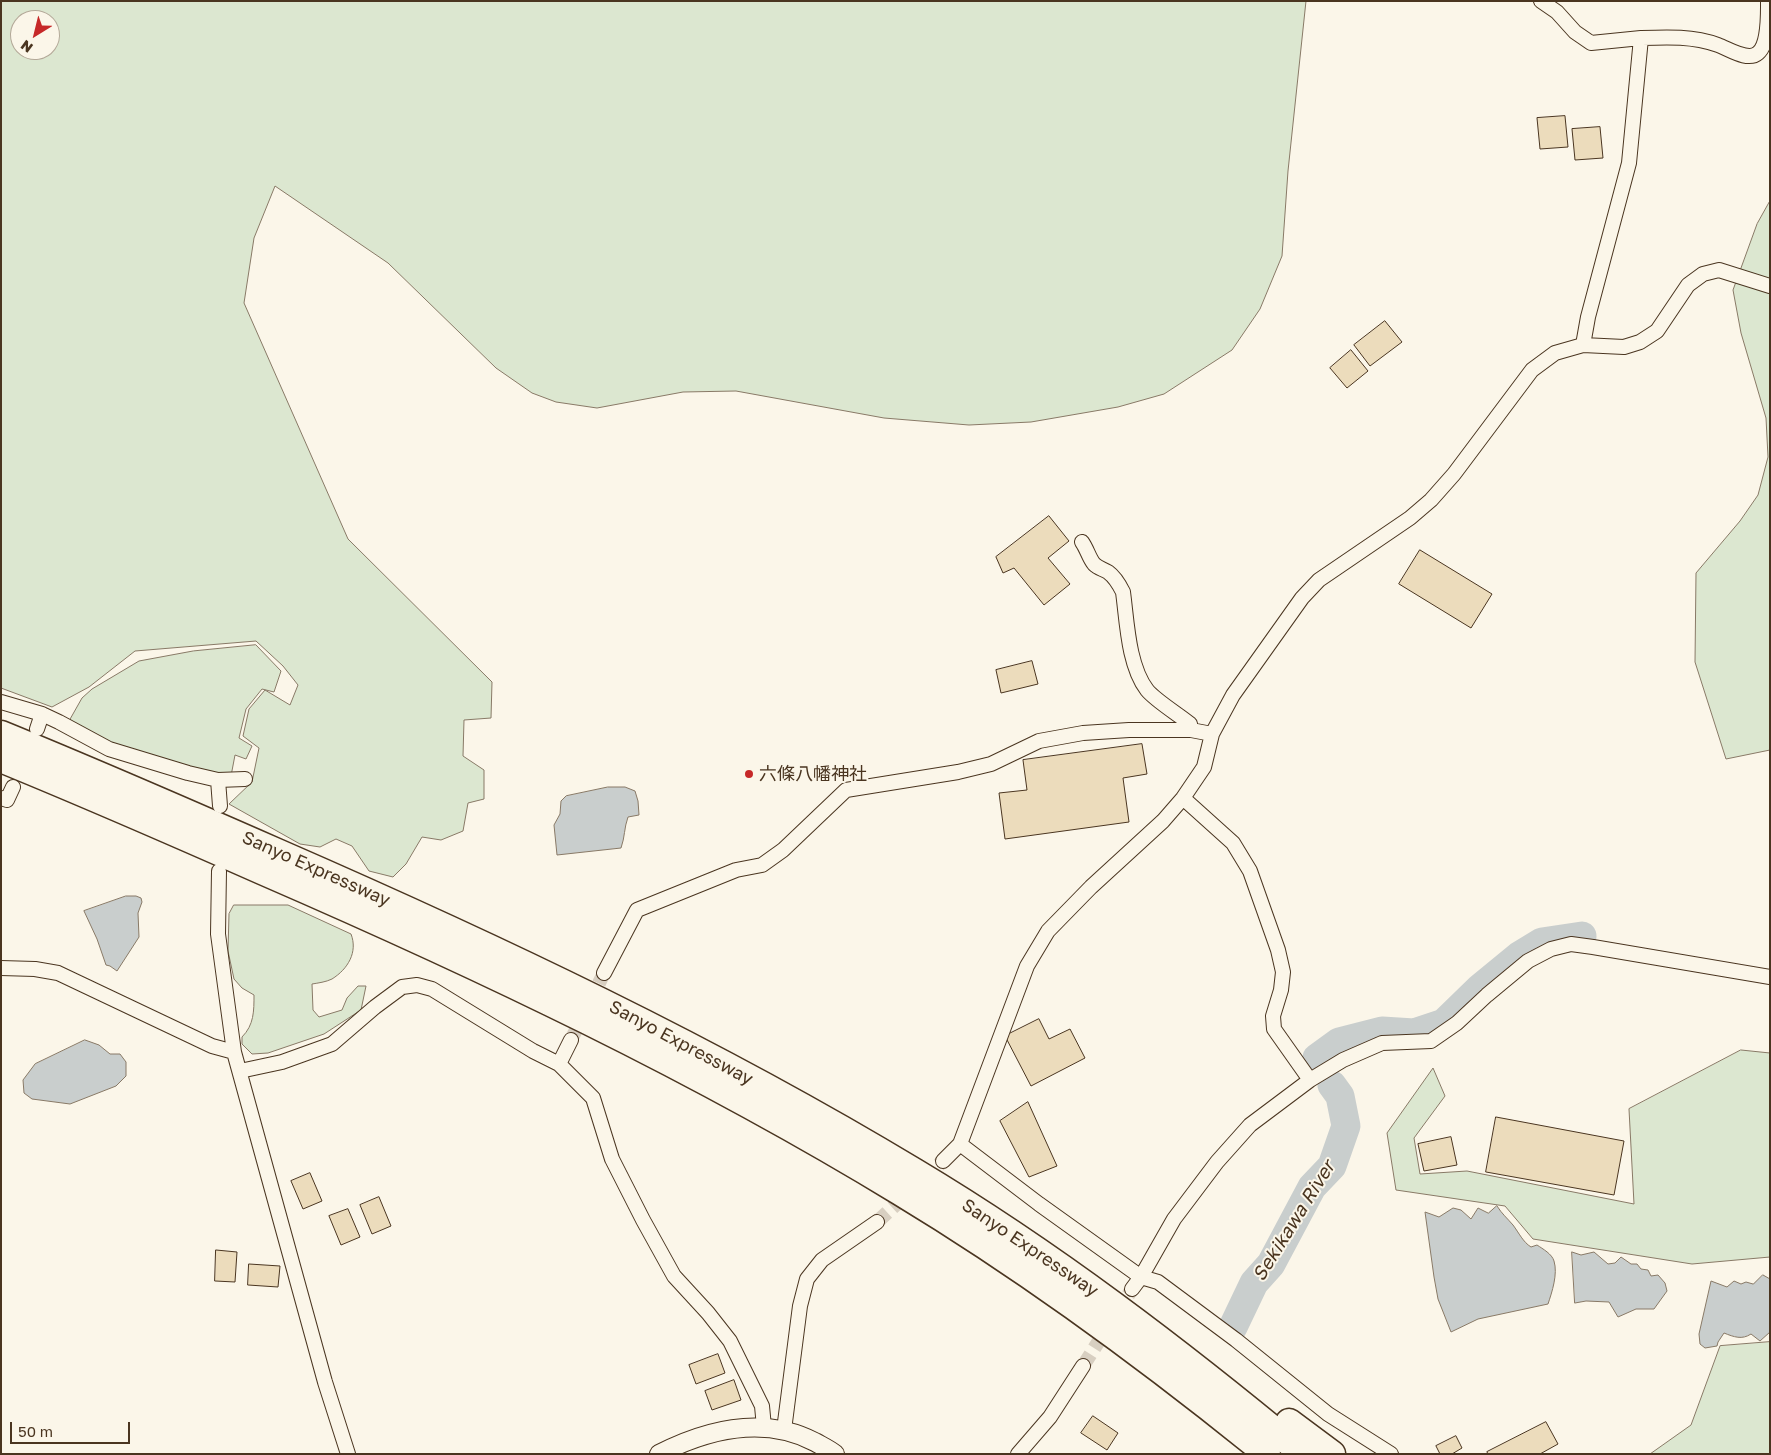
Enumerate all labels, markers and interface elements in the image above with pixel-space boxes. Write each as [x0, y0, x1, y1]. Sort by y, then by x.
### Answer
north arrow [10, 10, 60, 60]
text: N [17, 37, 36, 57]
place label: 六條八幡神社 [759, 763, 867, 785]
marker: 六條八幡神社 [743, 768, 755, 780]
street label: Sanyo Expressway [239, 827, 393, 911]
street label: Sanyo Expressway [605, 996, 757, 1090]
water label: Sekikawa River [1248, 1157, 1340, 1285]
street label: Sanyo Expressway [958, 1194, 1102, 1302]
scale bar [12, 1412, 132, 1444]
text: 50 m [18, 1422, 53, 1440]

